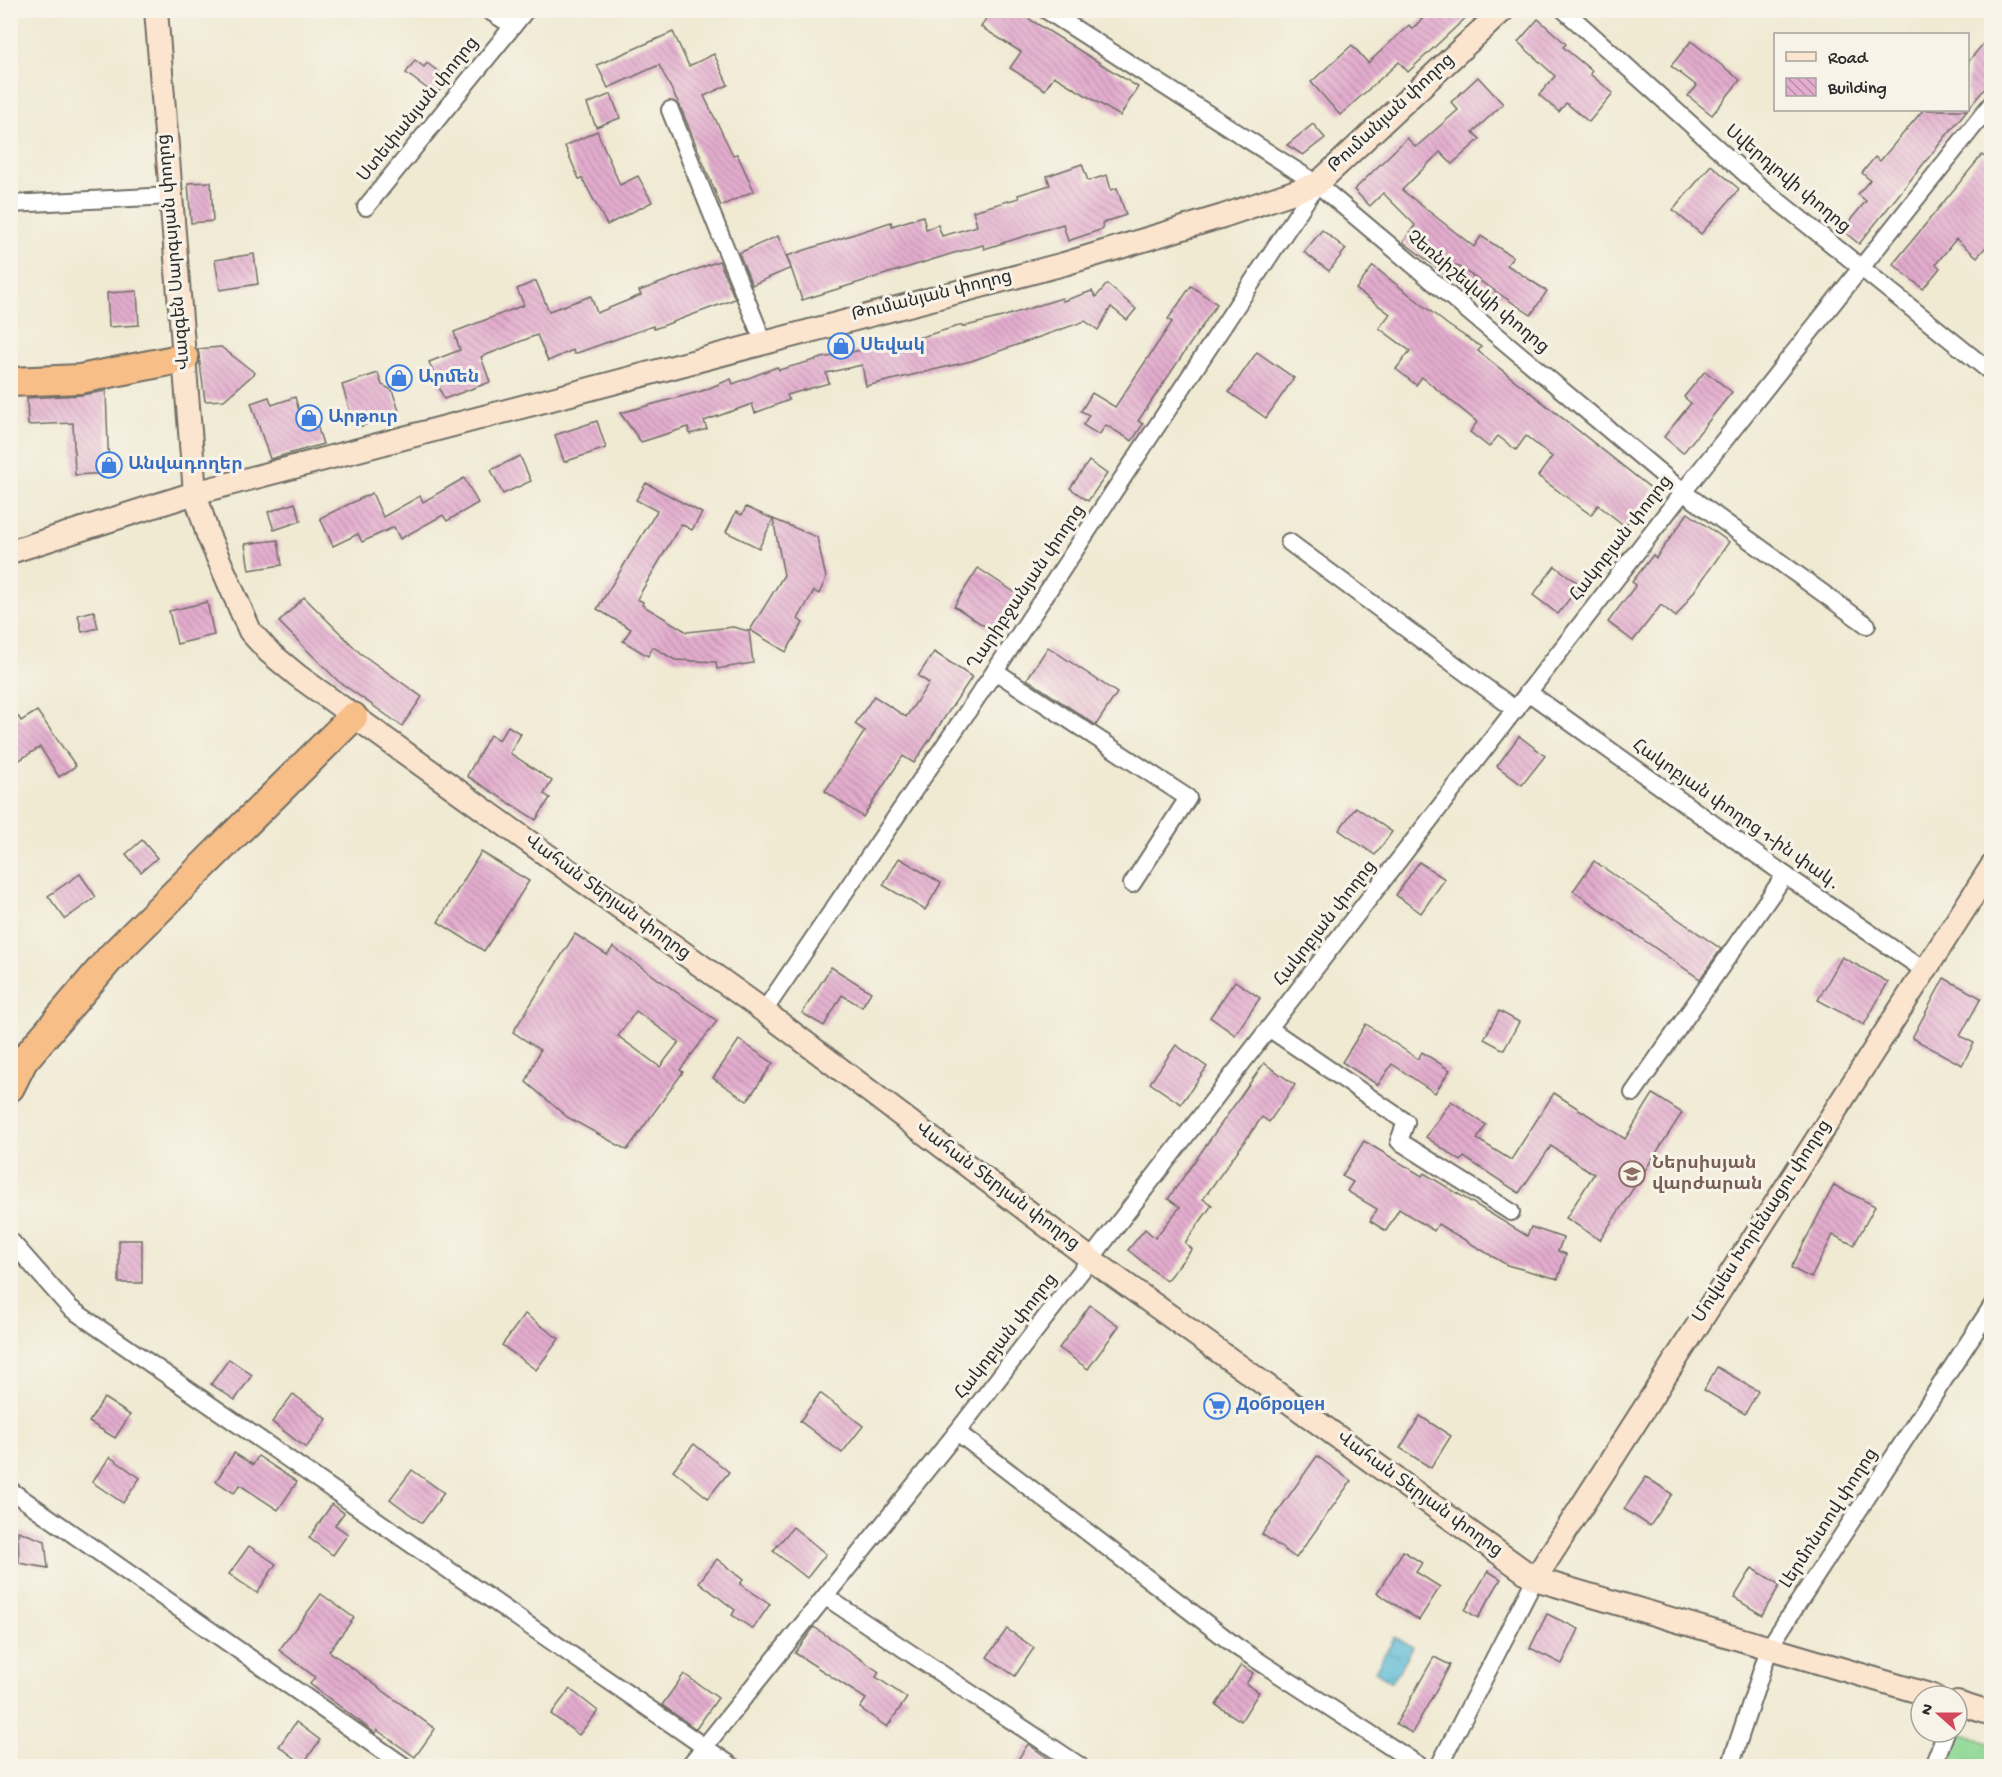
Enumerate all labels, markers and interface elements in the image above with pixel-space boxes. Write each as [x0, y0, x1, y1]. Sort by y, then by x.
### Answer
street label: Ստեփանյան փողոց [354, 33, 484, 187]
legend [1774, 33, 1969, 111]
text: Road [1828, 49, 1869, 70]
street label: Թումանյան փողոց [1325, 50, 1459, 178]
text: Building [1827, 79, 1887, 100]
street label: Սվերդլովի փողոց [1720, 121, 1854, 239]
street label: Վազգեն Սարգսյան փողոց [154, 133, 196, 371]
street label: Չեռնիշեվսկի փողոց [1401, 227, 1553, 359]
street label: Թումանյան փողոց [850, 267, 1014, 327]
shop icon: Սեվակ [826, 331, 856, 361]
place label: Սեվակ [860, 336, 925, 357]
shop icon: Արմեն [384, 363, 414, 393]
place label: Արմեն [418, 368, 479, 389]
shop icon: Արթուր [294, 403, 324, 433]
place label: Արթուր [328, 408, 398, 429]
shop icon: Անվադողեր [94, 450, 124, 480]
place label: Անվադողեր [128, 455, 243, 476]
street label: Հակոբյան փողոց [1566, 472, 1678, 606]
street label: Ղարիբջանյան փողոց [964, 501, 1090, 675]
street label: Հակոբյան փողոց 1-ին փակ․ [1628, 736, 1844, 896]
street label: Վահան Տերյան փողոց [520, 831, 694, 965]
street label: Հակոբյան փողոց [1270, 857, 1382, 991]
street label: Մովսես Խորենացու փողոց [1690, 1117, 1836, 1327]
street label: Վահան Տերյան փողոց [911, 1118, 1083, 1256]
place label: Ներսիսյան վարժարան [1652, 1154, 1763, 1196]
school or university icon: Ներսիսյան վարժարան [1617, 1159, 1647, 1189]
street label: Հակոբյան փողոց [951, 1270, 1063, 1404]
supermarket icon: Доброцен [1202, 1391, 1232, 1421]
place label: Доброцен [1236, 1395, 1325, 1417]
street label: Վահան Տերյան փողոց [1332, 1428, 1506, 1562]
street label: Լերմոնտով փողոց [1777, 1445, 1883, 1593]
north arrow [1909, 1684, 1969, 1744]
text: N [1918, 1701, 1939, 1718]

